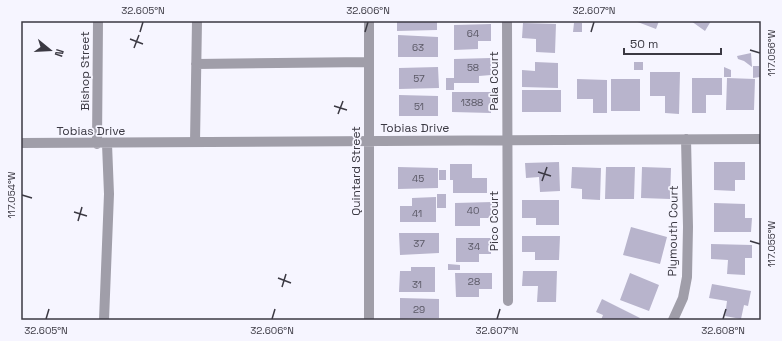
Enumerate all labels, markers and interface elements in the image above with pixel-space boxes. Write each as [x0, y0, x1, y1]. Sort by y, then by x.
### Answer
text: 32.605°N [121, 4, 165, 17]
text: 32.606°N [346, 4, 390, 17]
text: 32.607°N [573, 4, 615, 17]
house number: 64 [467, 27, 479, 40]
text: 117.056°W [765, 29, 778, 76]
north arrow [30, 30, 70, 70]
scale bar [624, 30, 721, 56]
street label: Bishop Street [77, 31, 93, 111]
text: 50 m [630, 36, 658, 52]
house number: 63 [412, 41, 424, 54]
text: N [52, 47, 67, 59]
street label: Pala Court [486, 51, 502, 111]
house number: 58 [467, 61, 479, 74]
house number: 57 [413, 72, 425, 85]
house number: 1388 [461, 96, 483, 109]
house number: 51 [414, 100, 424, 113]
street label: Tobias Drive [381, 120, 449, 136]
street label: Tobias Drive [57, 123, 125, 139]
street label: Quintard Street [348, 126, 364, 216]
text: 117.054°W [5, 171, 18, 218]
house number: 45 [412, 172, 424, 185]
street label: Plymouth Court [664, 185, 682, 277]
street label: Pico Court [486, 191, 502, 251]
house number: 40 [467, 204, 479, 217]
house number: 41 [412, 207, 422, 220]
text: 117.055°W [765, 220, 778, 267]
house number: 37 [413, 237, 425, 250]
house number: 34 [468, 240, 480, 253]
house number: 28 [468, 275, 480, 288]
house number: 31 [412, 278, 422, 291]
house number: 29 [413, 303, 425, 316]
text: 32.605°N [24, 324, 68, 337]
text: 32.606°N [250, 324, 294, 337]
text: 32.607°N [476, 324, 518, 337]
text: 32.608°N [701, 324, 745, 337]

